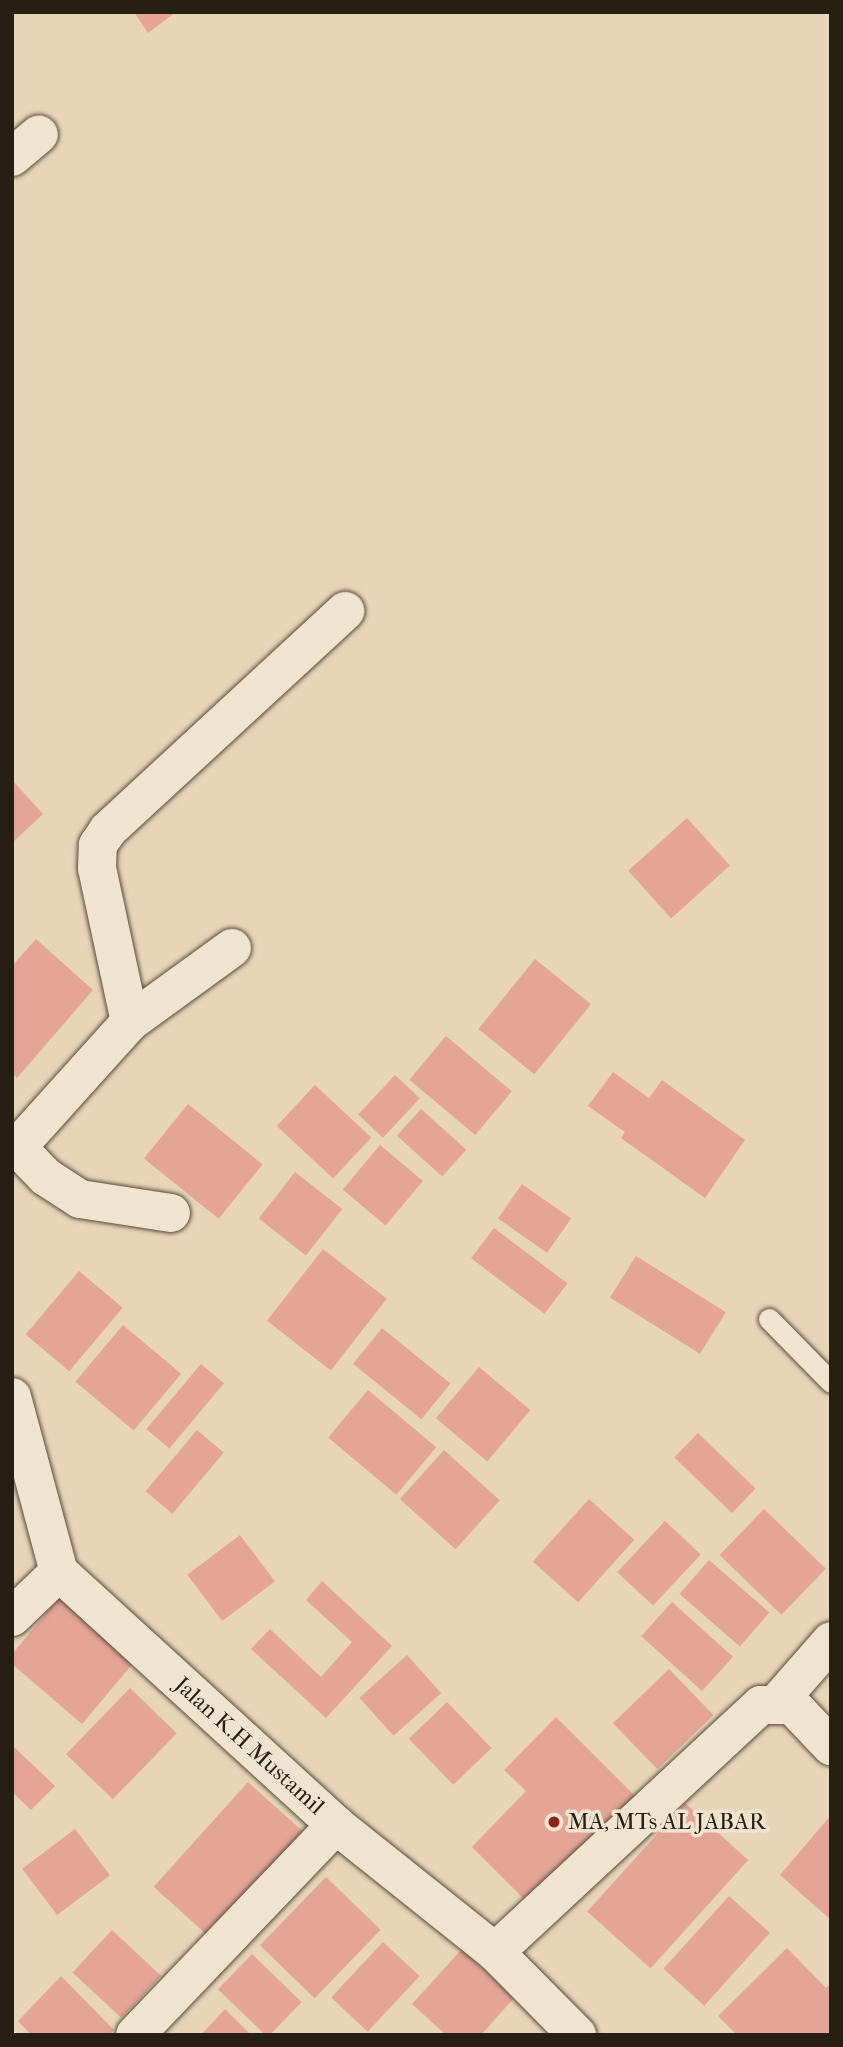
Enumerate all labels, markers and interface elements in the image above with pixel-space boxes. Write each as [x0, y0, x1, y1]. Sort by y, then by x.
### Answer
street label: Jalan K.H Mustamil [168, 1671, 330, 1821]
place label: MA, MTs AL JABAR [568, 1808, 766, 1836]
marker: MA, MTs AL JABAR [546, 1814, 562, 1830]

